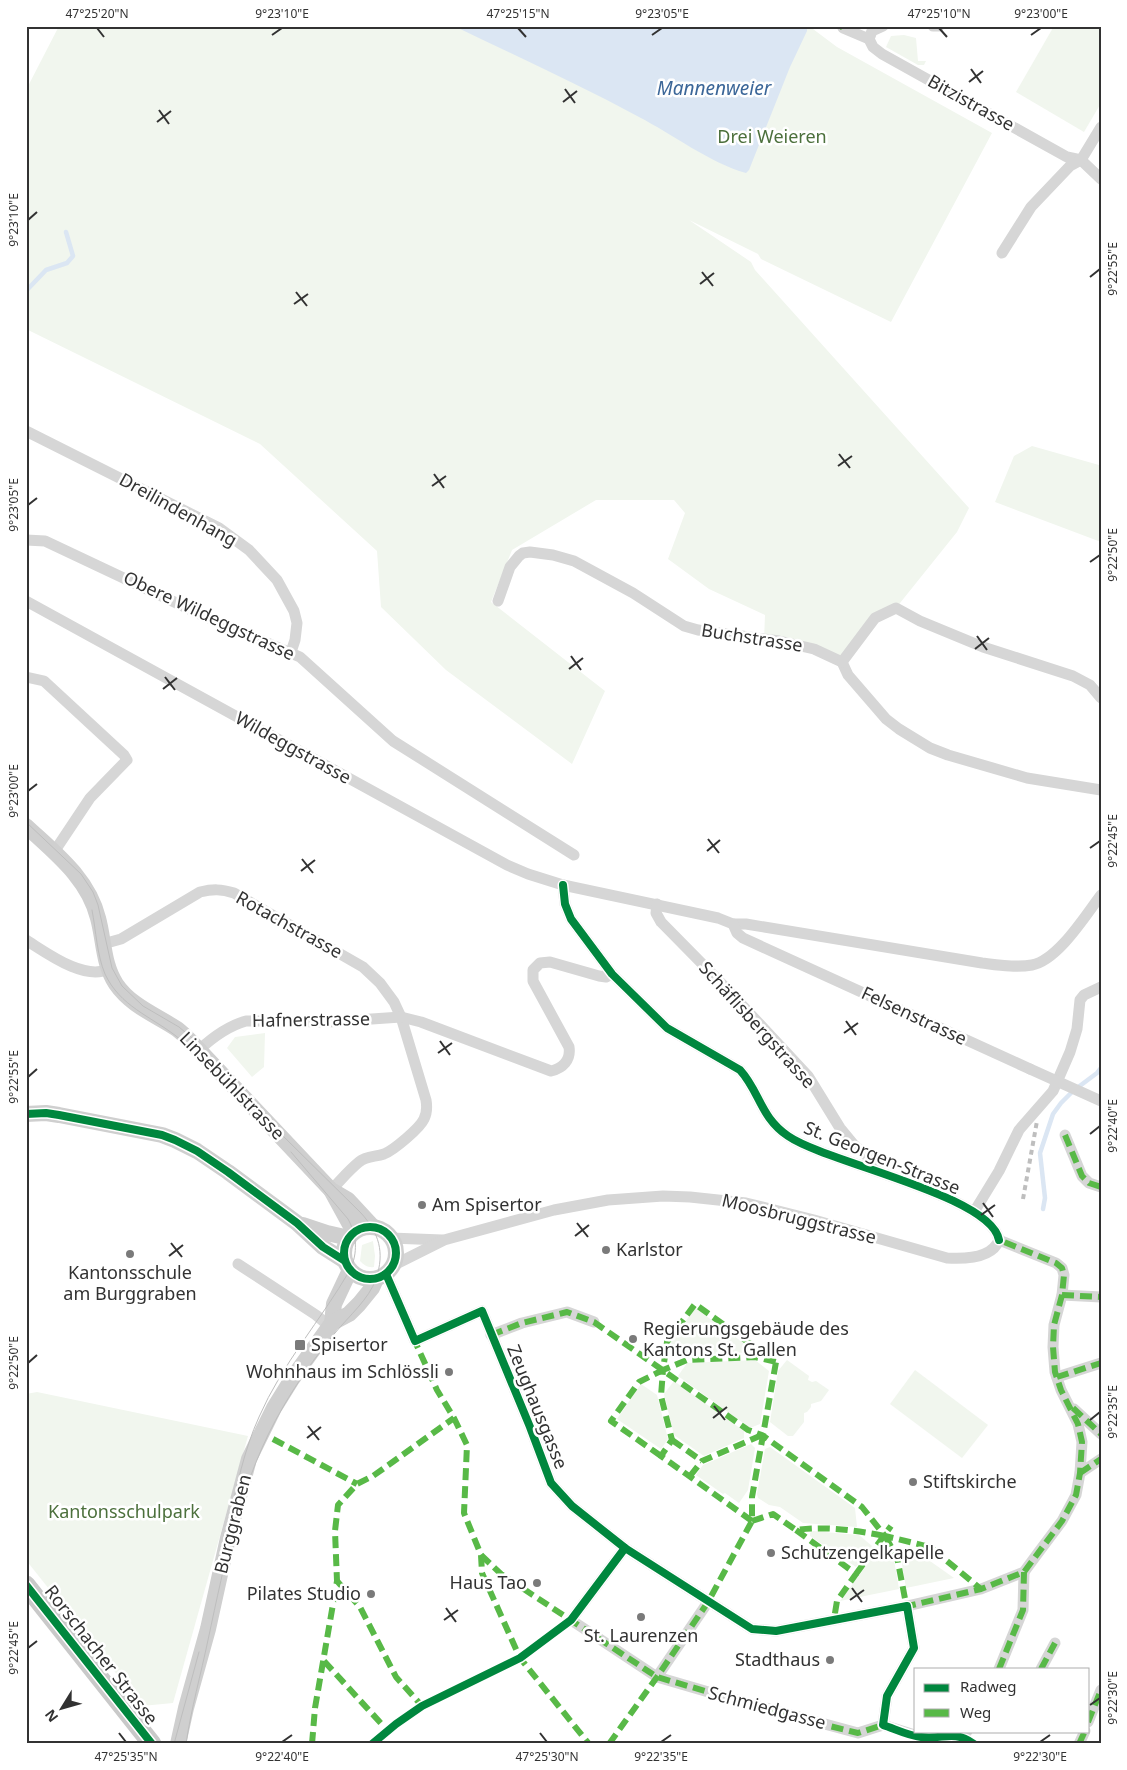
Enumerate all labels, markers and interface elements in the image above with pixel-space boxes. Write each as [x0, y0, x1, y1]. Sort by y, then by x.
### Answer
text: 47°25'20"N [65, 5, 129, 22]
text: 9°23'10"E [255, 5, 309, 22]
text: 47°25'15"N [486, 5, 550, 22]
text: 9°23'05"E [635, 5, 689, 22]
text: 47°25'10"N [907, 5, 971, 22]
text: 9°23'00"E [1014, 5, 1068, 22]
street label: Bitzistrasse [924, 68, 1019, 136]
water label: Mannenweier [657, 75, 773, 101]
park label: Drei Weieren [717, 124, 827, 148]
text: 9°23'10"E [5, 193, 22, 247]
text: 9°22'55"E [1104, 242, 1121, 296]
street label: Dreilindenhang [115, 467, 242, 551]
text: 9°23'05"E [5, 478, 22, 532]
text: 9°22'50"E [1104, 528, 1121, 582]
street label: Obere Wildeggstrasse [120, 565, 299, 665]
street label: Buchstrasse [700, 617, 805, 657]
street label: Wildeggstrasse [231, 705, 356, 789]
text: 9°23'00"E [5, 764, 22, 818]
text: 9°22'45"E [1104, 814, 1121, 868]
street label: Rotachstrasse [232, 885, 347, 963]
street label: Schäflisbergstrasse [694, 956, 821, 1093]
street label: Felsenstrasse [858, 980, 971, 1050]
street label: Hafnerstrasse [252, 1006, 370, 1032]
street label: Linsebühlstrasse [175, 1026, 291, 1145]
text: 9°22'55"E [5, 1050, 22, 1104]
text: 9°22'40"E [1104, 1099, 1121, 1153]
street label: St. Georgen-Strasse [801, 1115, 964, 1199]
street label: Moosbruggstrasse [720, 1187, 879, 1249]
place label: Am Spisertor [432, 1192, 542, 1216]
marker: Am Spisertor [416, 1199, 428, 1211]
place label: Karlstor [616, 1237, 683, 1261]
marker: Karlstor [600, 1244, 612, 1256]
marker: Kantonsschule am Burggraben [124, 1248, 136, 1260]
place label: Kantonsschule am Burggraben [63, 1260, 197, 1305]
place label: Regierungsgebäude des Kantons St. Gallen [643, 1316, 849, 1361]
place label: Spisertor [311, 1332, 388, 1356]
marker: Regierungsgebäude des Kantons St. Gallen [627, 1333, 639, 1345]
text: 9°22'50"E [5, 1336, 22, 1390]
marker: Spisertor [293, 1338, 307, 1352]
street label: Zeughausgasse [502, 1341, 574, 1472]
place label: Wohnhaus im Schlössli [246, 1359, 439, 1383]
marker: Wohnhaus im Schlössli [443, 1366, 455, 1378]
text: 9°22'35"E [1104, 1385, 1121, 1439]
place label: Stiftskirche [923, 1469, 1017, 1493]
street label: Burggraben [208, 1471, 256, 1576]
marker: Stiftskirche [907, 1476, 919, 1488]
park label: Kantonsschulpark [48, 1499, 200, 1523]
place label: Schutzengelkapelle [781, 1540, 944, 1564]
marker: Schutzengelkapelle [765, 1547, 777, 1559]
place label: Haus Tao [450, 1570, 527, 1594]
marker: Haus Tao [531, 1577, 543, 1589]
street label: Rorschacher Strasse [40, 1580, 164, 1729]
place label: Pilates Studio [247, 1581, 361, 1605]
marker: Pilates Studio [365, 1588, 377, 1600]
marker: St. Laurenzen [635, 1611, 647, 1623]
text: 9°22'45"E [5, 1621, 22, 1675]
place label: St. Laurenzen [584, 1623, 698, 1647]
place label: Stadthaus [735, 1647, 820, 1671]
marker: Stadthaus [824, 1654, 836, 1666]
legend [914, 1668, 1090, 1732]
text: 9°22'30"E [1104, 1671, 1121, 1725]
text: Radweg [960, 1676, 1016, 1696]
street label: Schmiedgasse [706, 1680, 829, 1734]
north arrow [38, 1682, 88, 1732]
text: Weg [960, 1702, 991, 1722]
text: N [40, 1706, 62, 1726]
text: 47°25'35"N [94, 1748, 158, 1765]
text: 9°22'40"E [255, 1748, 309, 1765]
text: 47°25'30"N [515, 1748, 579, 1765]
text: 9°22'35"E [634, 1748, 688, 1765]
text: 9°22'30"E [1013, 1748, 1067, 1765]

